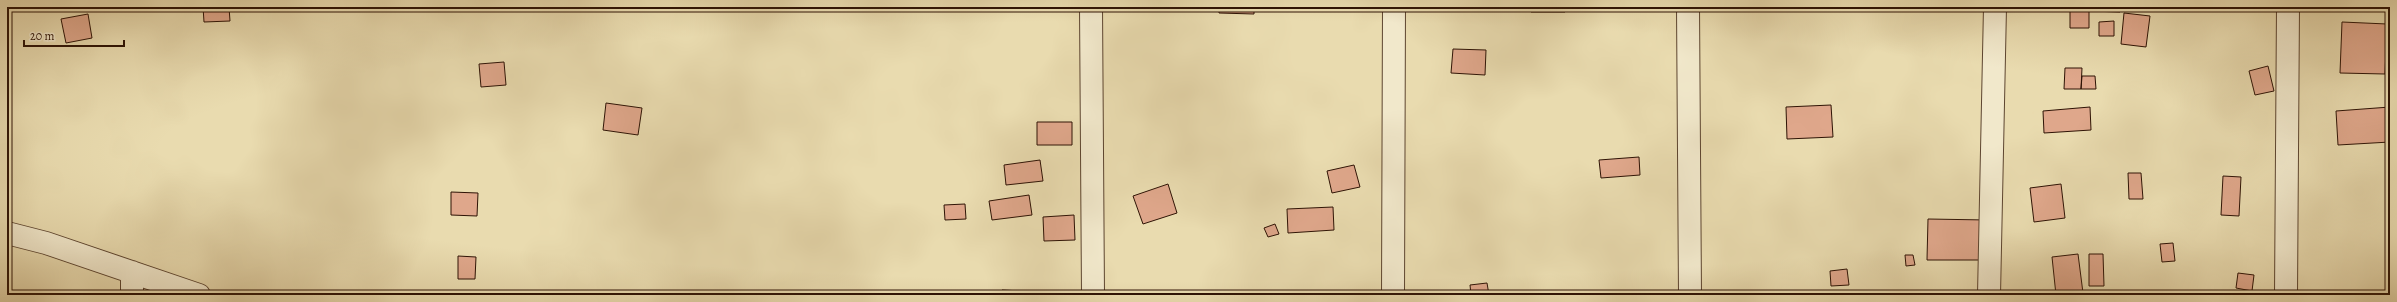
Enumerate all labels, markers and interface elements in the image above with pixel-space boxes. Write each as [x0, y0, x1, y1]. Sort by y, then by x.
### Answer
scale bar [24, 22, 124, 48]
text: 20 m [30, 28, 54, 44]

